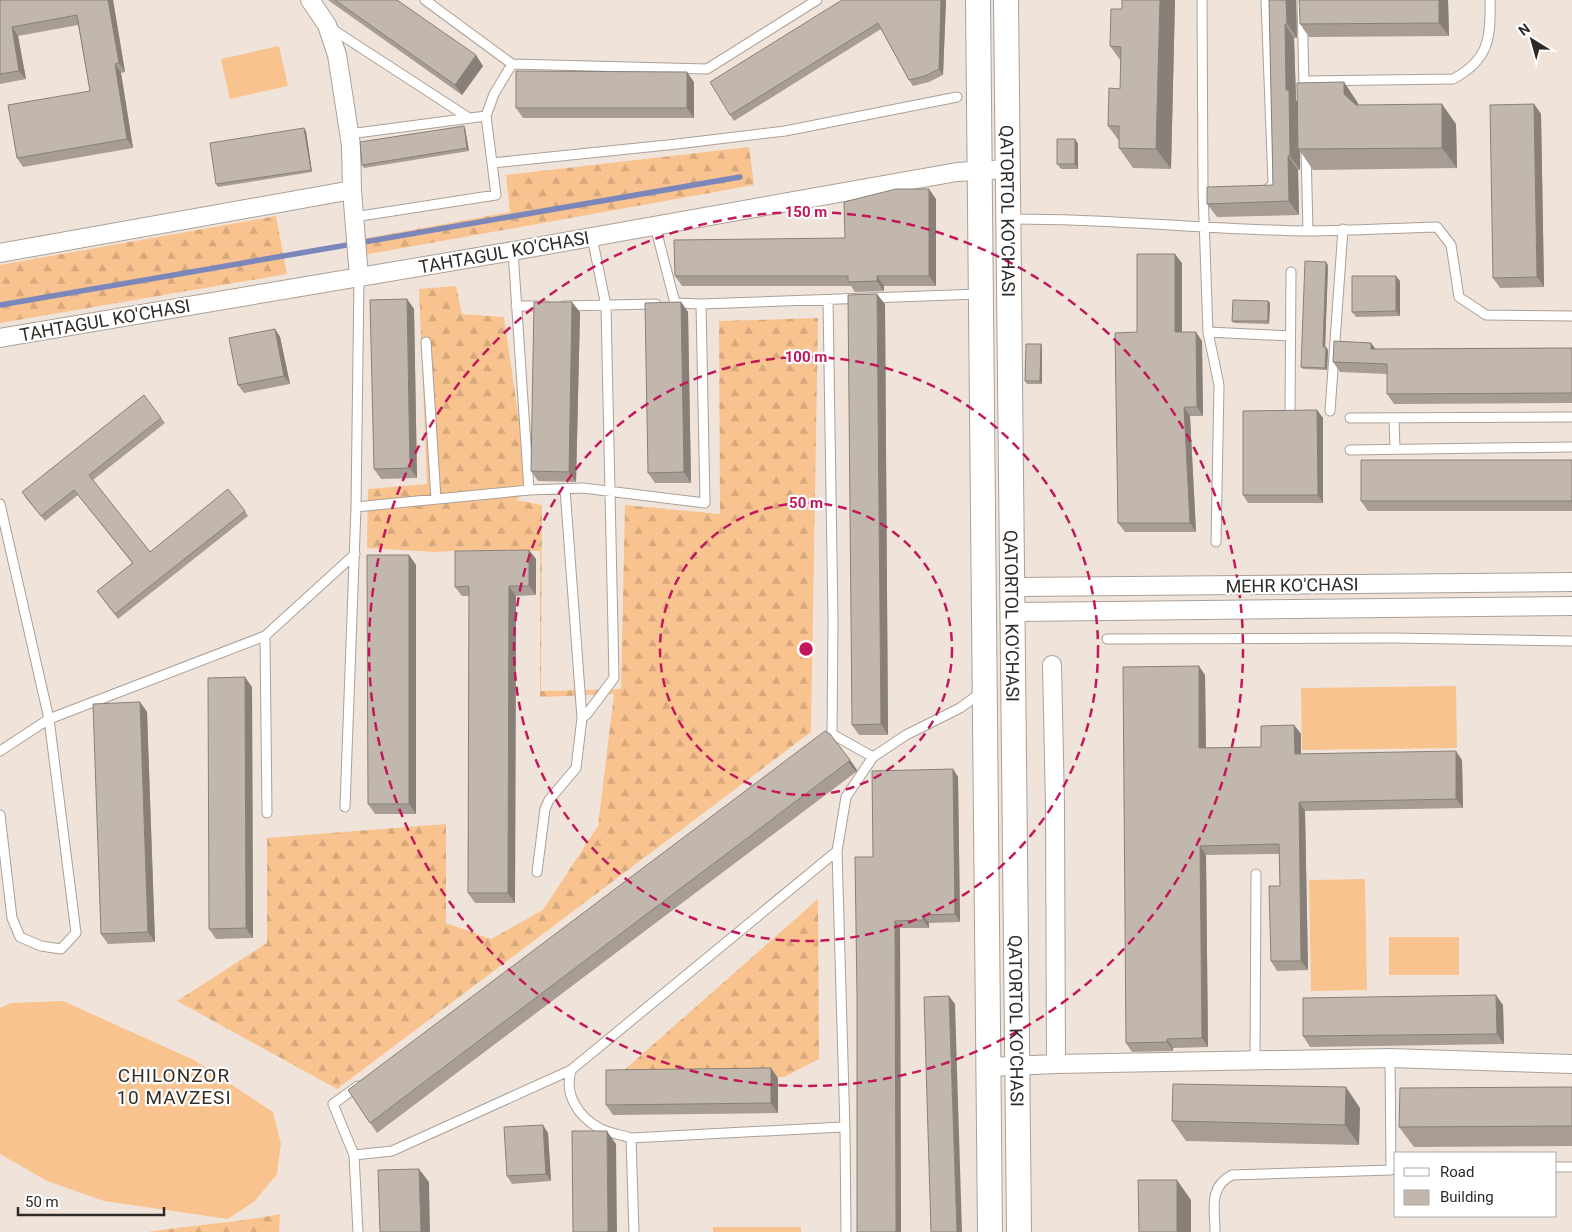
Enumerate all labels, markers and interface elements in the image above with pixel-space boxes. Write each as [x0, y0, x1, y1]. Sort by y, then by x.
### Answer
north arrow [1507, 15, 1557, 65]
text: N [1515, 20, 1533, 39]
street label: QATORTOL KO'CHASI [997, 125, 1020, 297]
text: 150 m [785, 203, 827, 221]
street label: TAHTAGUL KO'CHASI [417, 227, 591, 277]
street label: TAHTAGUL KO'CHASI [18, 295, 192, 345]
text: 100 m [785, 348, 827, 366]
text: 50 m [789, 494, 823, 512]
street label: QATORTOL KO'CHASI [1001, 530, 1024, 702]
street label: MEHR KO'CHASI [1225, 573, 1359, 597]
centre of rings [797, 640, 815, 658]
street label: QATORTOL KO'CHASI [1005, 935, 1028, 1107]
district label: CHILONZOR 10 MAVZESI [116, 1064, 232, 1109]
legend [1394, 1152, 1557, 1217]
text: Road [1440, 1163, 1474, 1181]
scale bar [18, 1184, 164, 1216]
text: Building [1440, 1188, 1494, 1206]
text: 50 m [25, 1193, 59, 1211]

